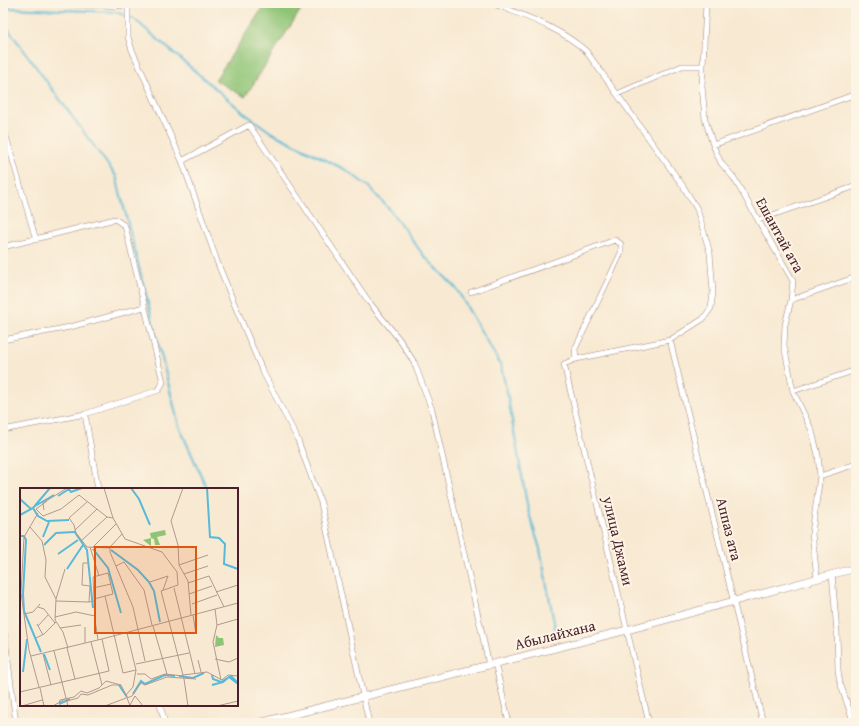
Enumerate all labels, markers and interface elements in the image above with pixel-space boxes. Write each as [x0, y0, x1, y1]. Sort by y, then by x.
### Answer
street label: Ешантай ата [751, 193, 810, 277]
inset map [20, 488, 238, 706]
street label: улица Джами [598, 493, 639, 588]
street label: Аппаз ата [711, 495, 748, 564]
street label: Абылайхана [512, 614, 598, 655]

